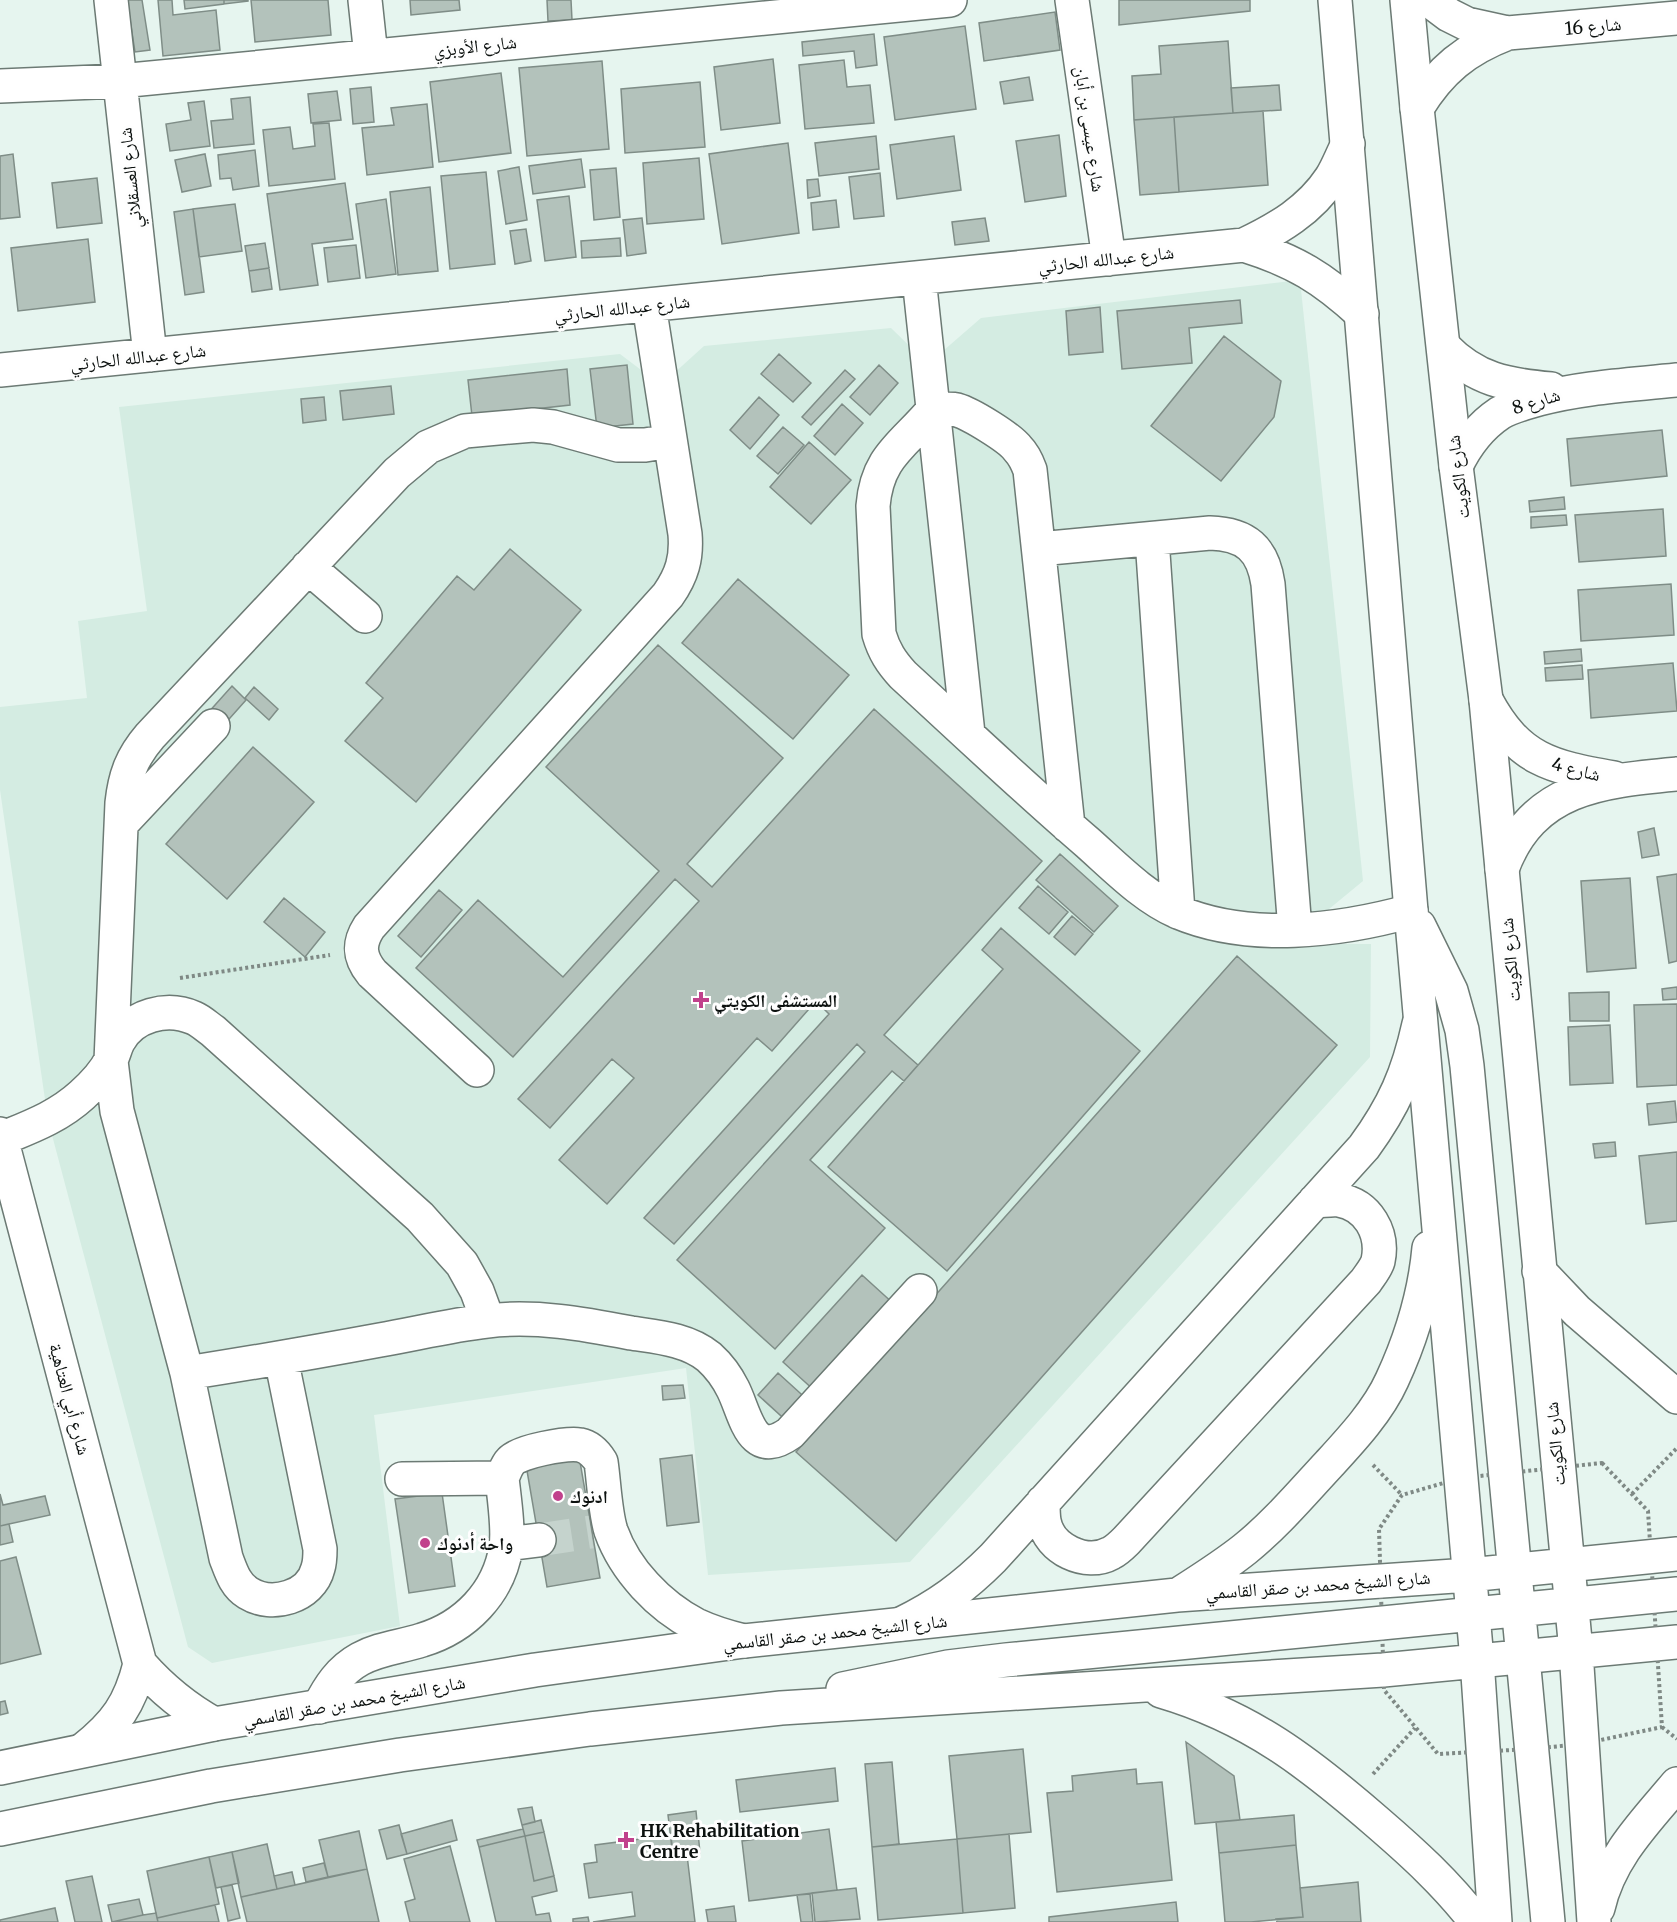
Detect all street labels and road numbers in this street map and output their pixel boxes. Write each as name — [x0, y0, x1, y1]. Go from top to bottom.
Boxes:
street label: شارع 16 — [1564, 12, 1622, 40]
street label: شارع الأوبزي — [432, 30, 518, 65]
street label: شارع عيسى بن أبان — [1070, 65, 1110, 193]
street label: شارع العسقلاني — [113, 126, 150, 230]
street label: شارع عبدالله الحارثي — [1037, 240, 1175, 281]
street label: شارع عبدالله الحارثي — [553, 289, 691, 330]
street label: شارع عبدالله الحارثي — [69, 338, 207, 379]
street label: شارع 8 — [1509, 383, 1563, 419]
street label: شارع الكويت — [1441, 434, 1475, 520]
street label: شارع 4 — [1549, 752, 1603, 786]
street label: شارع الكويت — [1495, 917, 1525, 1003]
street label: شارع أبي العتاهية — [41, 1341, 96, 1458]
street label: شارع الكويت — [1540, 1401, 1570, 1487]
street label: شارع الشيخ محمد بن صقر القاسمي — [1205, 1566, 1431, 1608]
street label: شارع الشيخ محمد بن صقر القاسمي — [722, 1609, 949, 1659]
street label: شارع الشيخ محمد بن صقر القاسمي — [241, 1670, 468, 1735]

